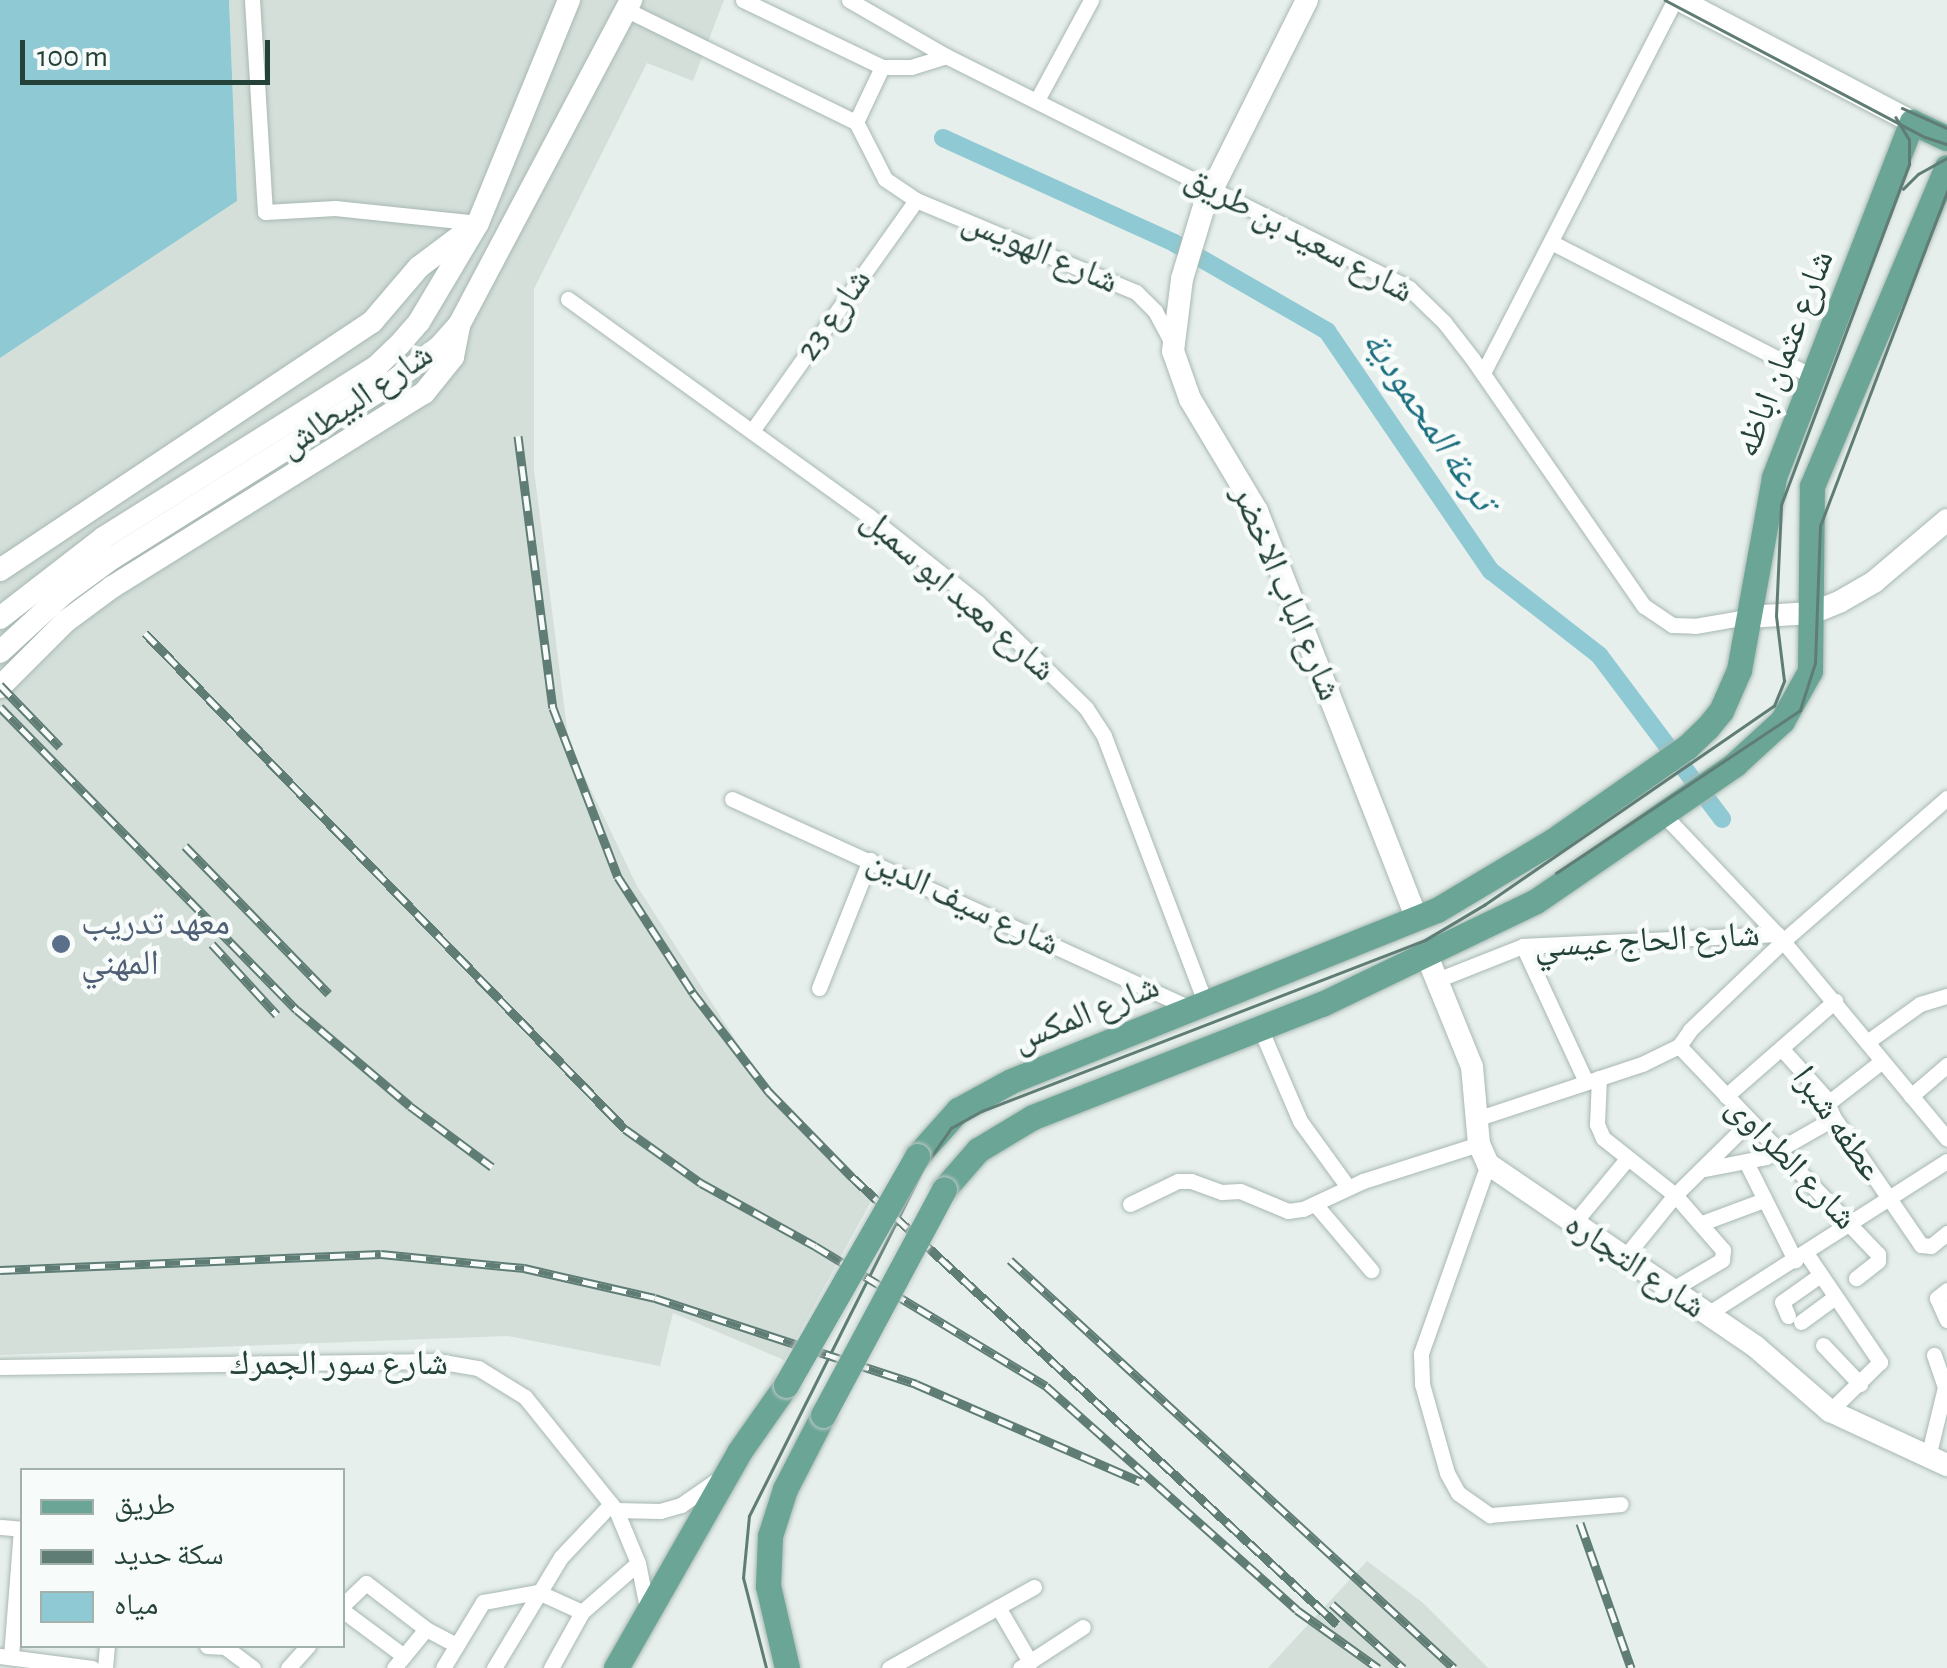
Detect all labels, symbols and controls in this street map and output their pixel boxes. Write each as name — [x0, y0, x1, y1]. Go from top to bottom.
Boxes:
scale bar — [25, 20, 275, 82]
text: 100 m — [37, 42, 108, 72]
street label: شارع سعيد بن طريق — [1178, 157, 1420, 313]
street label: شارع الهويس — [956, 200, 1124, 304]
street label: شارع عثمان اباظه — [1726, 245, 1844, 463]
street label: شارع 23 — [787, 261, 881, 369]
water label: ترعة المحمودية — [1351, 322, 1505, 520]
street label: شارع البيطاش — [271, 334, 441, 468]
street label: شارع الباب الاخضر — [1222, 479, 1350, 707]
street label: شارع معبد ابو سمبل — [852, 499, 1064, 691]
street label: شارع سيف الدين — [860, 840, 1066, 966]
place label: معهد تدريب المهني — [81, 903, 230, 985]
street label: شارع الحاج عيسي — [1533, 914, 1761, 968]
marker: معهد تدريب المهني — [50, 933, 72, 955]
street label: شارع المكس — [1007, 966, 1165, 1062]
street label: عطفه شبرا — [1782, 1058, 1892, 1190]
street label: شارع الطراوى — [1717, 1087, 1865, 1239]
street label: شارع التجاره — [1557, 1204, 1713, 1328]
street label: شارع سور الجمرك — [230, 1343, 448, 1385]
legend — [20, 1468, 345, 1648]
text: طريق — [114, 1490, 175, 1520]
text: سكة حديد — [114, 1540, 224, 1570]
text: مياه — [114, 1590, 158, 1620]

